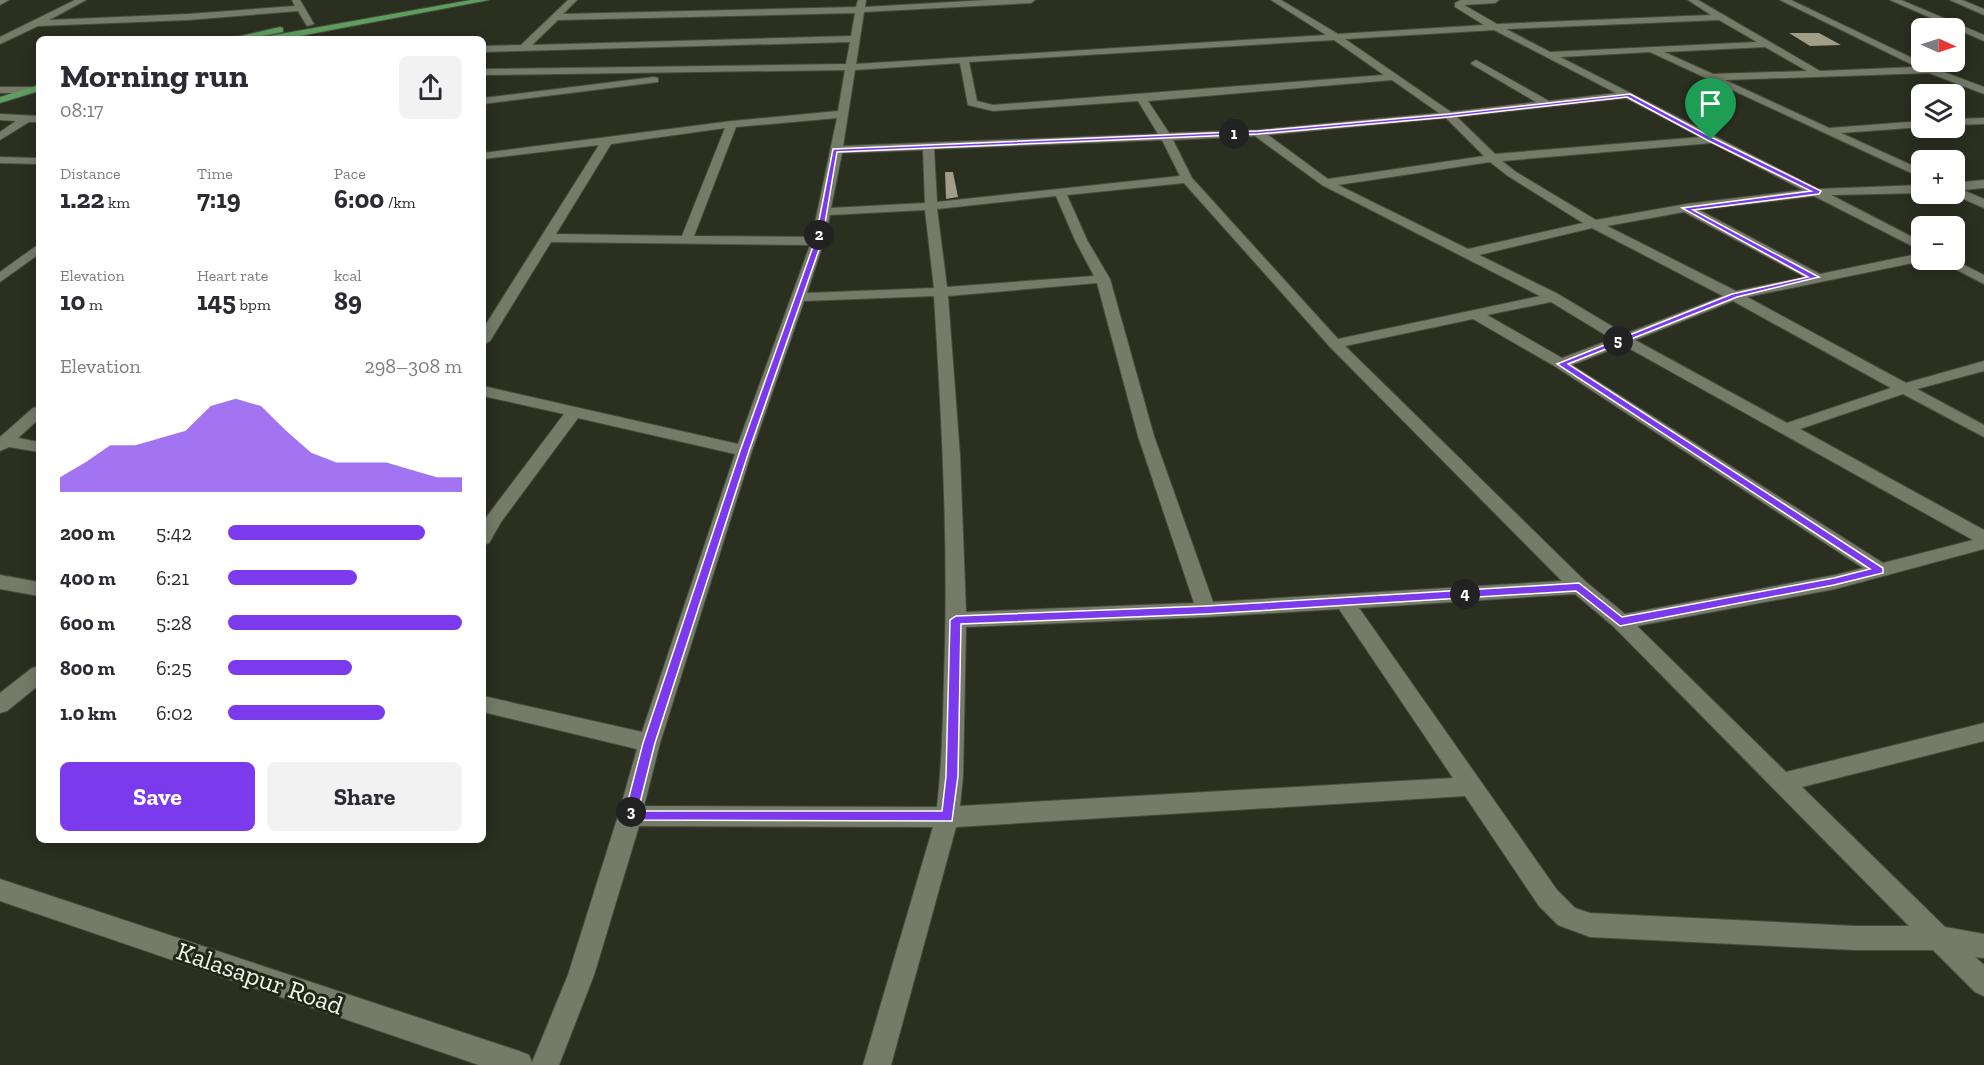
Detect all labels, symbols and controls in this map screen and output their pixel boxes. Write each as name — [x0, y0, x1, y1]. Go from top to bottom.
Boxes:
north arrow — [1911, 18, 1965, 72]
map controls — [1911, 18, 1965, 270]
text: Morning run — [60, 56, 248, 95]
button: share — [399, 56, 462, 119]
pin — [1685, 78, 1736, 140]
button: layers — [1911, 84, 1965, 138]
icon: arrive — [1694, 87, 1727, 120]
text: 08:17 — [60, 98, 104, 122]
pin: 1 — [1219, 119, 1249, 149]
text: 1 — [1231, 124, 1237, 143]
button: + — [1911, 150, 1965, 204]
text: Distance — [60, 164, 121, 183]
text: Time — [197, 164, 233, 183]
text: Pace — [334, 164, 366, 183]
text: 1.22 — [60, 183, 104, 215]
text: 7:19 — [197, 183, 241, 215]
text: 6:00 — [334, 183, 384, 215]
text: km — [104, 193, 130, 212]
text: /km — [384, 193, 416, 212]
button: − — [1911, 216, 1965, 270]
pin: 2 — [804, 220, 834, 250]
text: 2 — [815, 225, 823, 244]
text: Elevation — [60, 266, 125, 285]
text: Heart rate — [197, 266, 268, 285]
text: kcal — [334, 266, 361, 285]
text: 10 — [60, 285, 85, 317]
text: 145 — [197, 285, 236, 317]
text: 89 — [334, 285, 362, 317]
text: m — [85, 295, 103, 314]
text: bpm — [236, 295, 271, 314]
pin: 5 — [1603, 326, 1633, 356]
text: 5 — [1614, 331, 1622, 350]
text: Elevation — [60, 354, 141, 378]
text: 298–308 m — [364, 354, 462, 378]
text: 200 m — [60, 521, 115, 545]
text: 5:42 — [156, 521, 192, 545]
text: 400 m — [60, 566, 116, 590]
text: 6:21 — [156, 566, 189, 590]
pin: 4 — [1450, 579, 1480, 609]
text: 4 — [1460, 584, 1470, 603]
text: 600 m — [60, 611, 115, 635]
text: 5:28 — [156, 611, 192, 635]
text: 800 m — [60, 656, 115, 680]
text: 6:25 — [156, 656, 192, 680]
text: 1.0 km — [60, 701, 116, 725]
text: 6:02 — [156, 701, 193, 725]
button: Save — [60, 762, 255, 831]
button: Share — [267, 762, 462, 831]
pin: 3 — [616, 797, 646, 827]
text: 3 — [627, 802, 635, 821]
street label: Kalasapur Road — [173, 935, 347, 1021]

